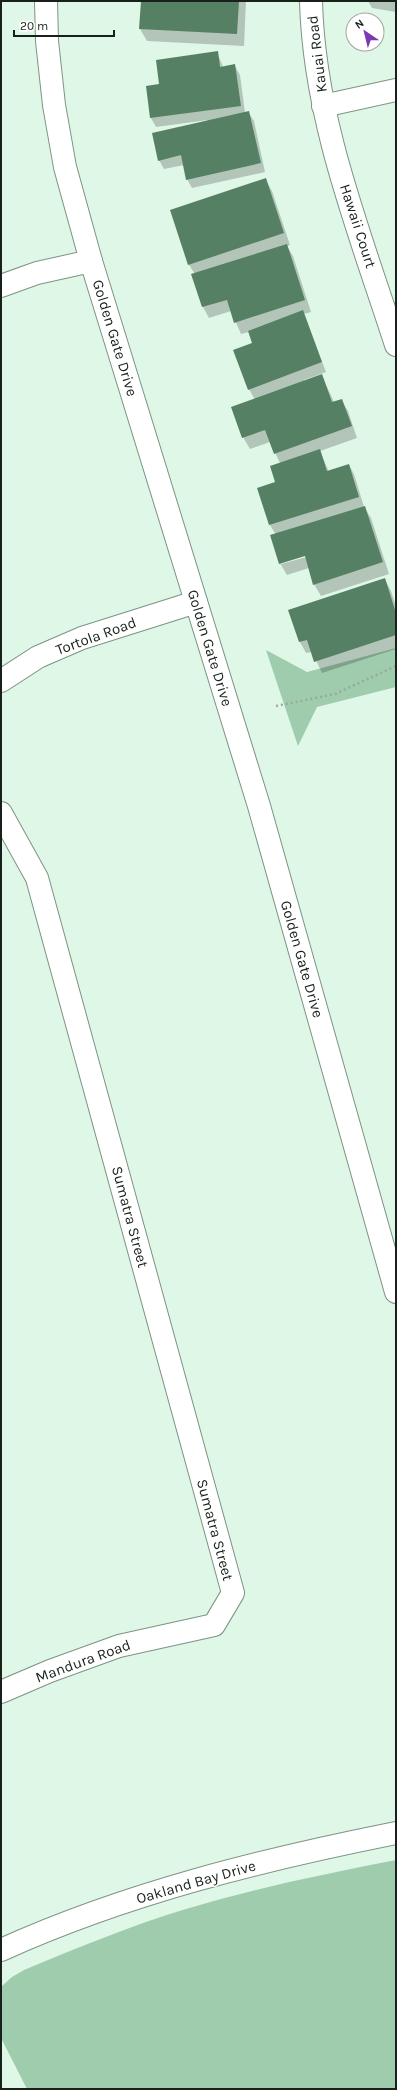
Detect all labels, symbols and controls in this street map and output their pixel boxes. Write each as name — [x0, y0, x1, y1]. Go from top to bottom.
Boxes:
scale bar — [14, 12, 114, 38]
north arrow — [345, 12, 385, 52]
street label: Kauai Road — [303, 15, 331, 93]
text: N — [353, 17, 367, 32]
text: 20 m — [20, 19, 48, 33]
street label: Hawaii Court — [336, 182, 380, 271]
street label: Golden Gate Drive — [89, 277, 141, 399]
street label: Golden Gate Drive — [184, 587, 236, 709]
street label: Tortola Road — [53, 613, 139, 659]
street label: Golden Gate Drive — [277, 898, 327, 1020]
street label: Sumatra Street — [108, 1164, 152, 1270]
street label: Sumatra Street — [193, 1477, 237, 1583]
street label: Mandura Road — [33, 1635, 133, 1687]
street label: Oakland Bay Drive — [134, 1856, 258, 1908]

